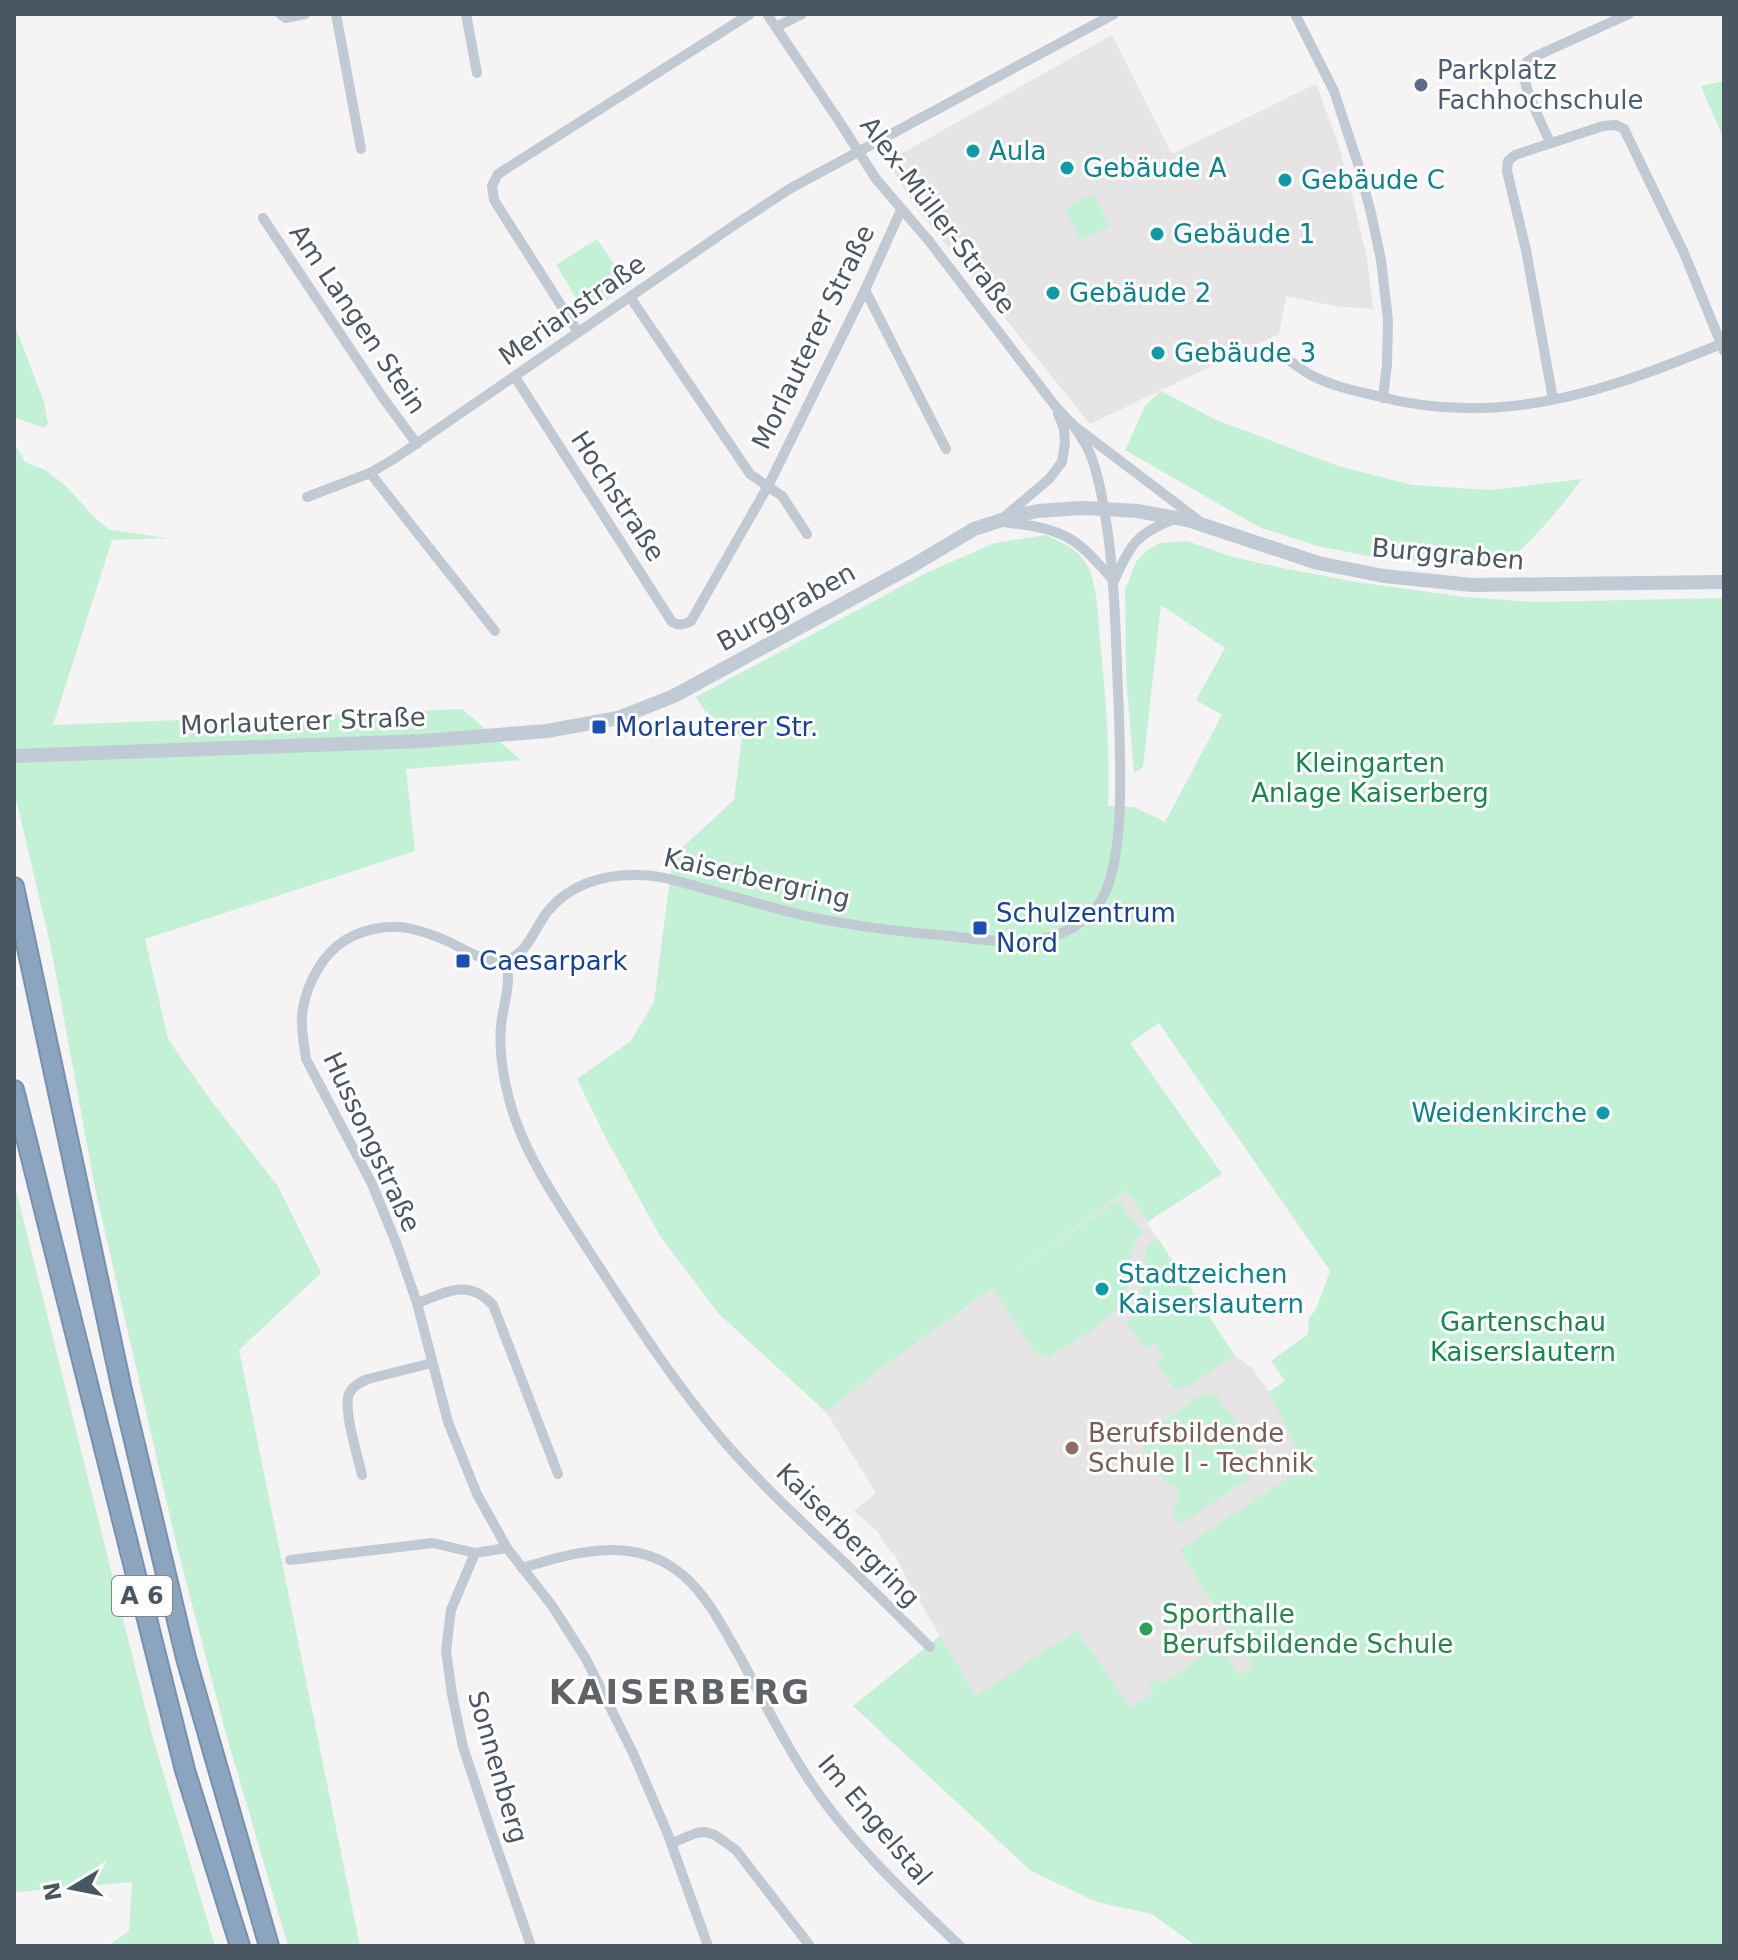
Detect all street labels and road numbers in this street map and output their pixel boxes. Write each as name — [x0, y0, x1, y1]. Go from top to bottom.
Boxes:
street label: Alex-Müller-Straße — [854, 111, 1022, 319]
street label: Am Langen Stein — [284, 219, 432, 419]
street label: Morlauterer Straße — [746, 220, 880, 454]
street label: Merianstraße — [493, 249, 651, 371]
street label: Hochstraße — [565, 425, 671, 567]
street label: Burggraben — [1370, 532, 1526, 576]
street label: Burggraben — [712, 557, 860, 657]
street label: Morlauterer Straße — [180, 702, 426, 740]
street label: Kaiserbergring — [661, 842, 853, 914]
street label: Hussongstraße — [317, 1047, 427, 1237]
street label: Kaiserbergring — [770, 1457, 926, 1613]
road number: A 6 — [112, 1576, 172, 1616]
street label: Sonnenberg — [462, 1687, 534, 1847]
street label: Im Engelstal — [812, 1749, 938, 1891]

